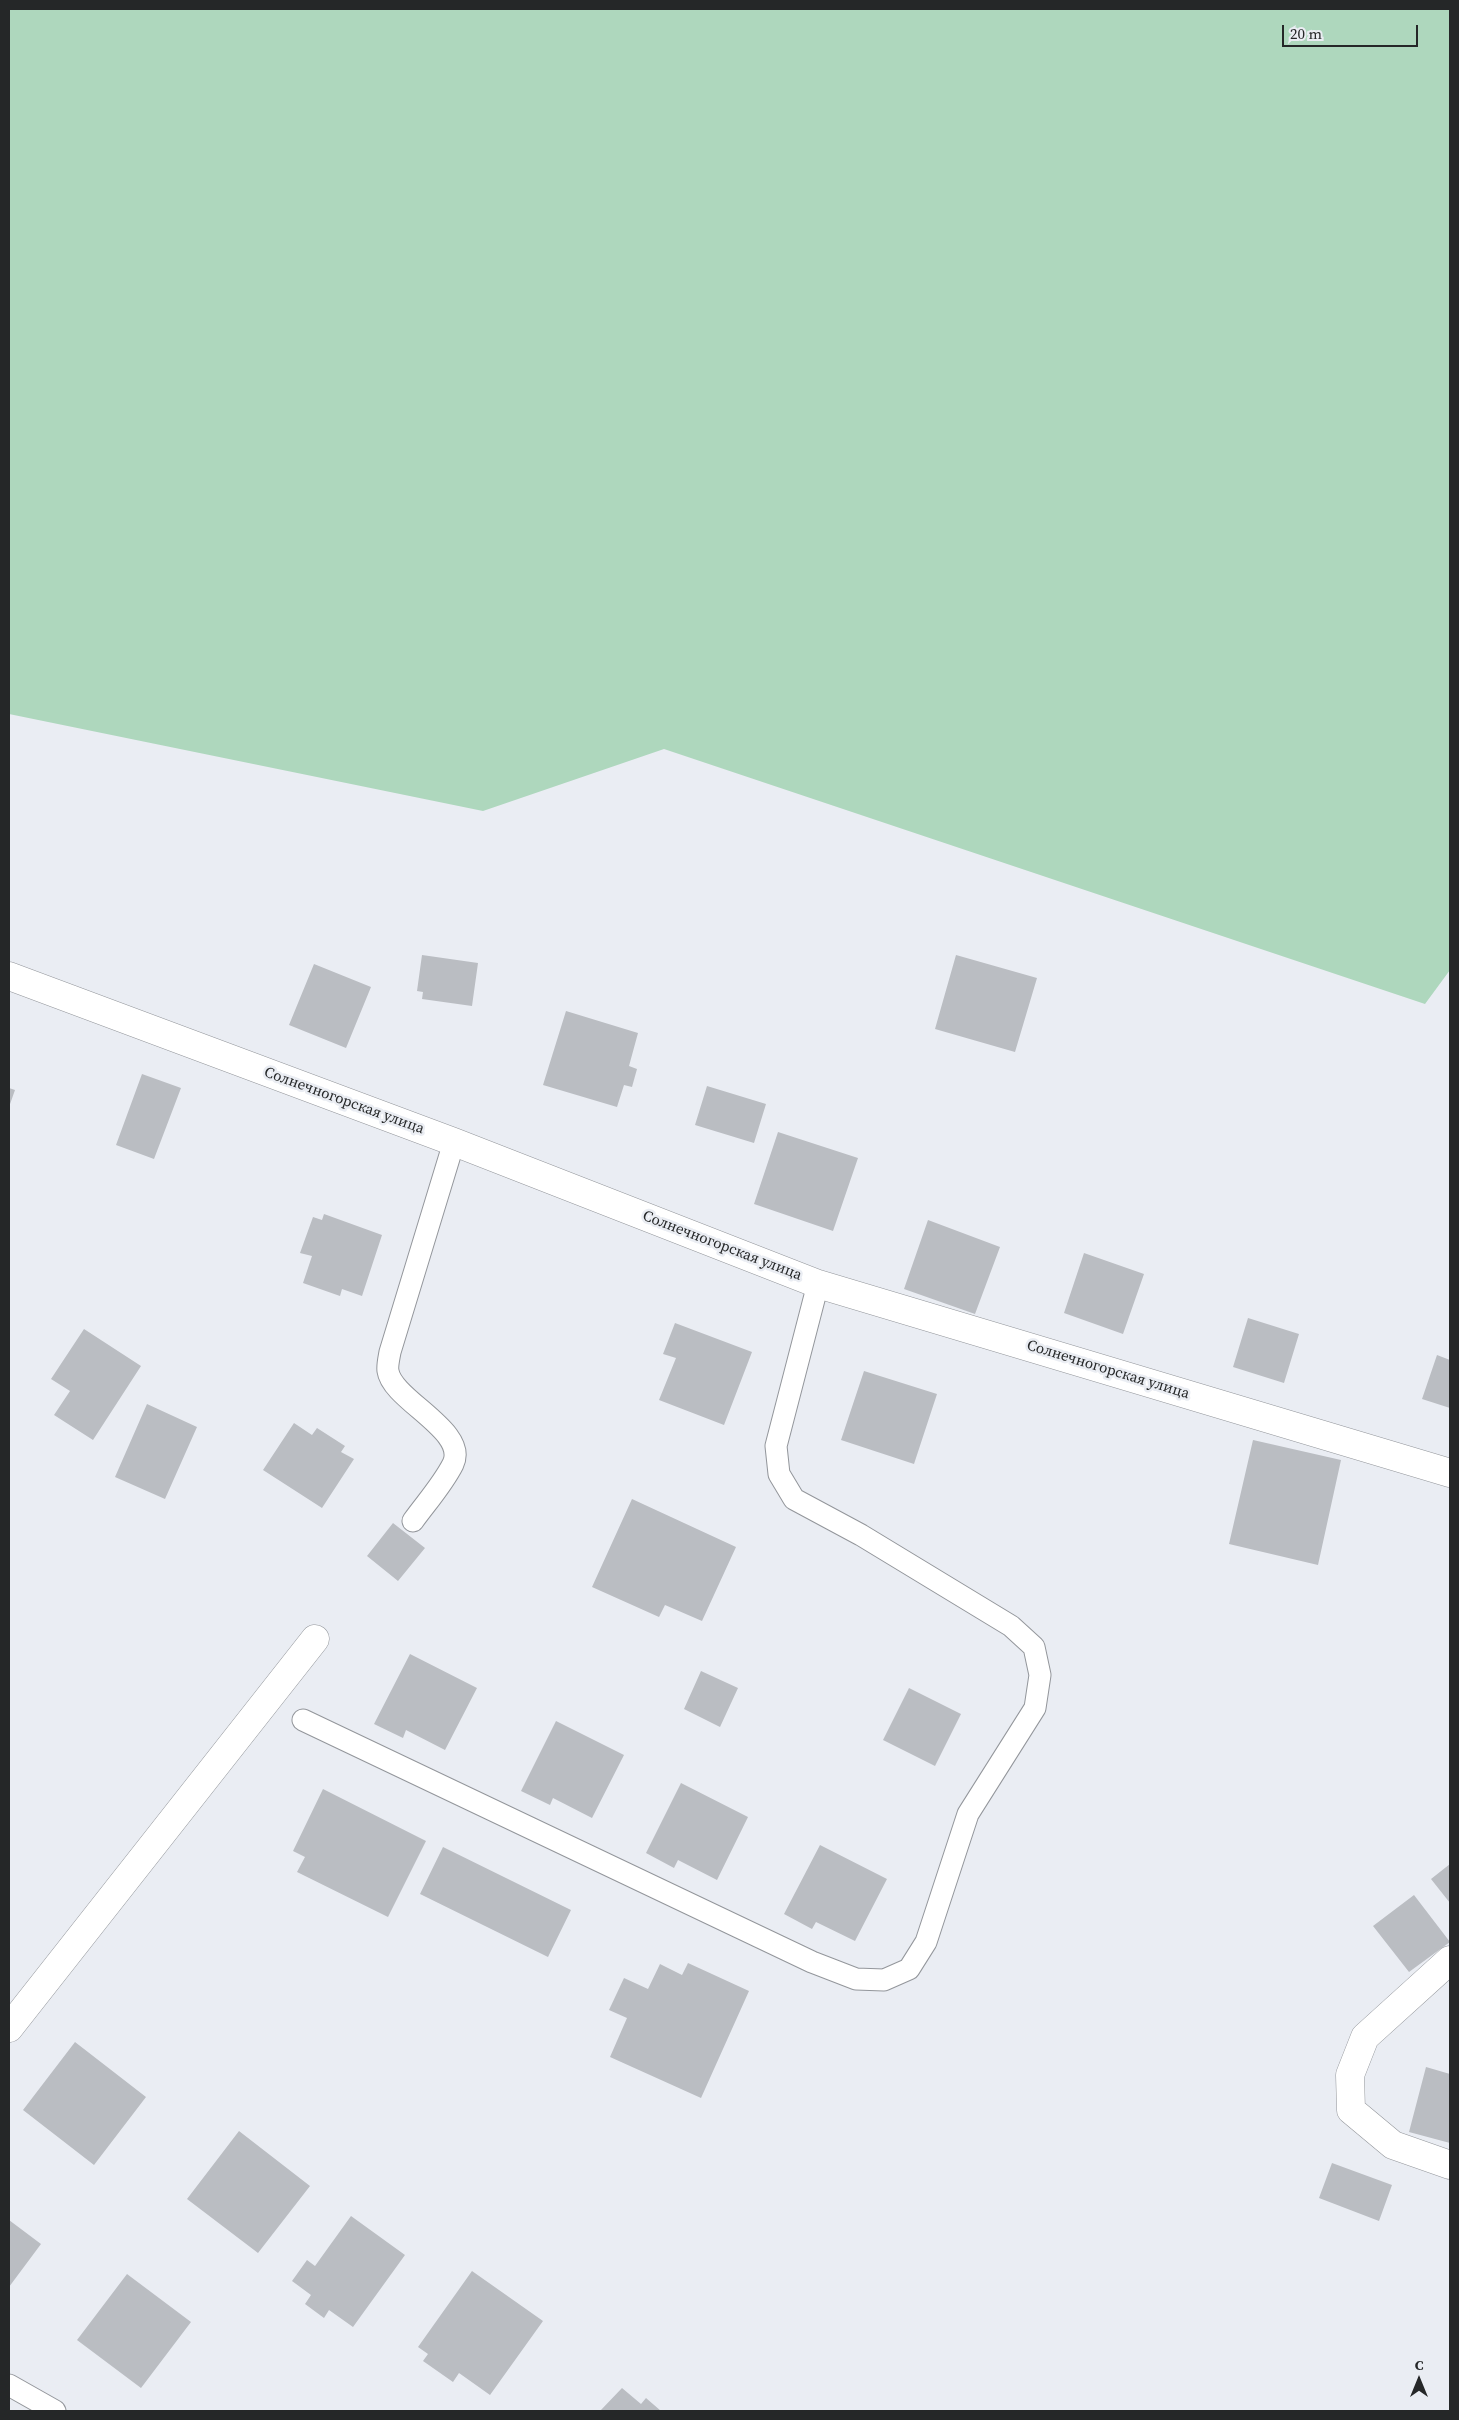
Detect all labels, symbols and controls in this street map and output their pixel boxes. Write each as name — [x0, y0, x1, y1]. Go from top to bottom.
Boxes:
scale bar — [1284, 15, 1420, 47]
text: 20 m — [1290, 23, 1322, 44]
street label: Солнечногорская улица — [261, 1064, 427, 1138]
street label: Солнечногорская улица — [640, 1207, 804, 1285]
street label: Солнечногорская улица — [1025, 1337, 1191, 1403]
north arrow — [1394, 2355, 1444, 2405]
text: С — [1415, 2355, 1423, 2375]

